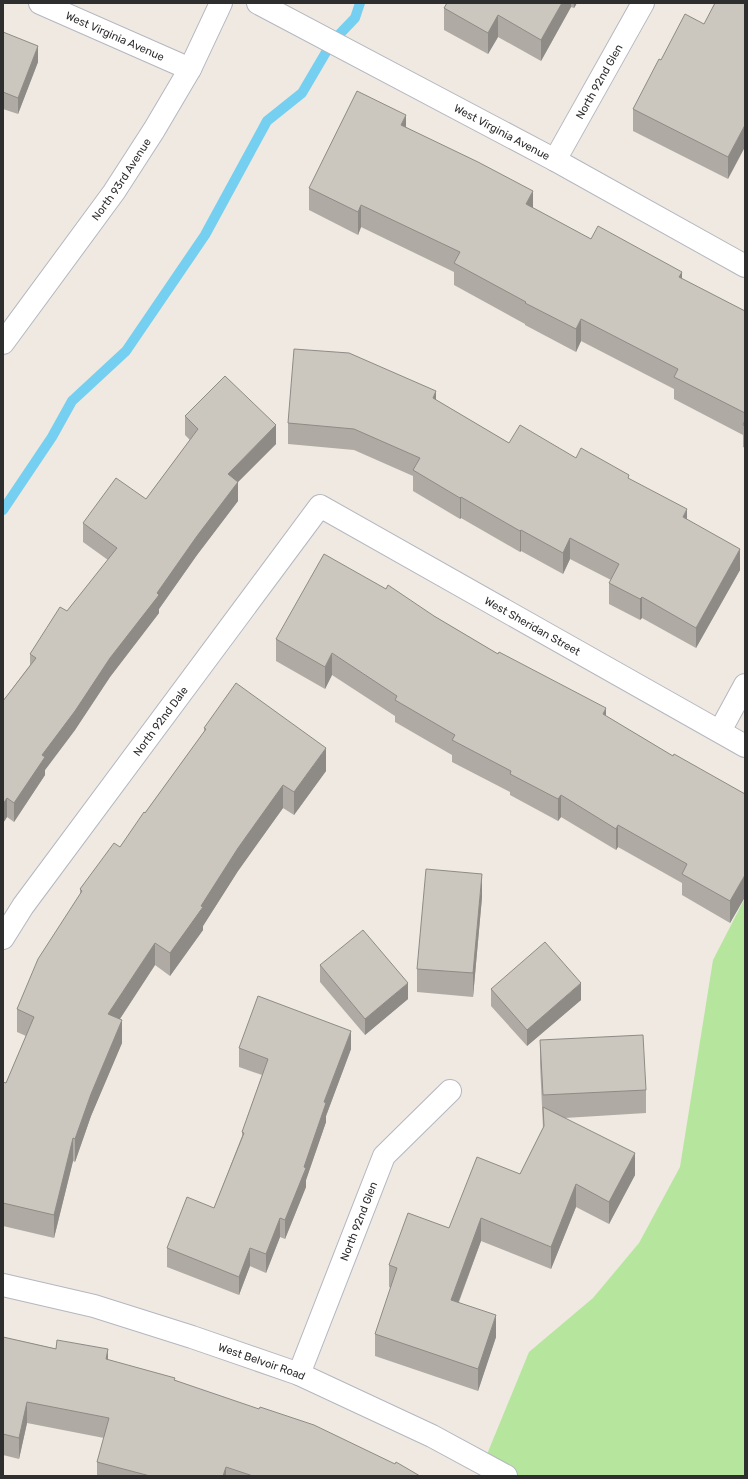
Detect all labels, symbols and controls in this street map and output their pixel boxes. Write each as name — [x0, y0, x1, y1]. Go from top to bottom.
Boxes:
street label: West Virginia Avenue — [64, 9, 166, 63]
street label: North 92nd Glen — [573, 42, 625, 121]
street label: West Virginia Avenue — [452, 101, 552, 163]
street label: North 93rd Avenue — [89, 136, 154, 223]
street label: West Sheridan Street — [482, 594, 583, 659]
street label: North 92nd Dale — [130, 684, 190, 758]
street label: North 92nd Glen — [337, 1180, 380, 1263]
street label: West Belvoir Road — [217, 1340, 307, 1383]

